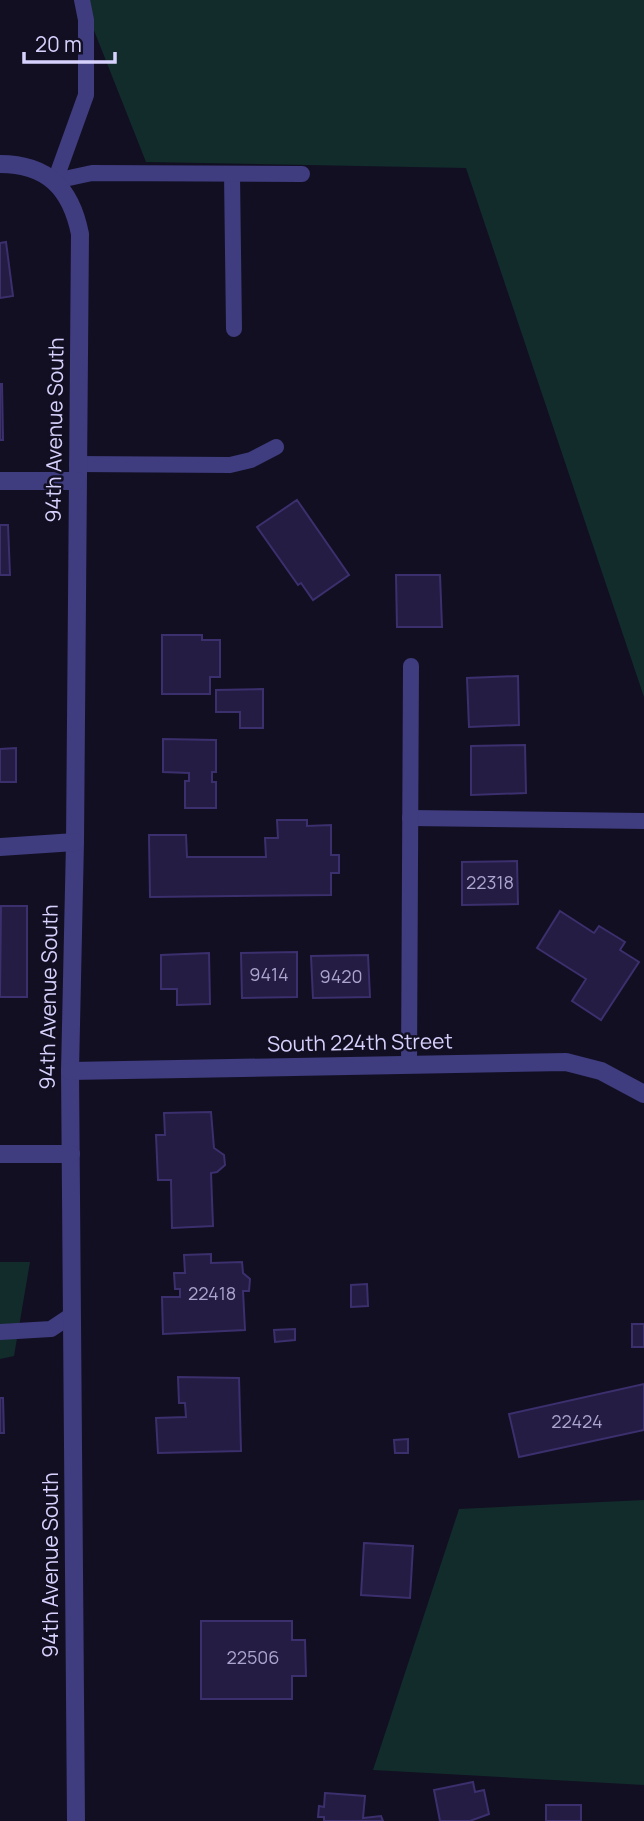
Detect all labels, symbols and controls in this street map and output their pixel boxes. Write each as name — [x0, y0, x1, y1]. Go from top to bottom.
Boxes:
scale bar — [24, 21, 116, 65]
text: 20 m — [35, 30, 82, 58]
street label: 94th Avenue South — [38, 337, 70, 523]
house number: 22318 — [466, 870, 514, 894]
street label: 94th Avenue South — [32, 904, 64, 1090]
house number: 9414 — [249, 962, 289, 986]
house number: 9420 — [319, 964, 363, 988]
street label: South 224th Street — [267, 1026, 453, 1058]
house number: 22418 — [188, 1281, 236, 1305]
house number: 22424 — [551, 1409, 603, 1433]
street label: 94th Avenue South — [36, 1472, 64, 1658]
house number: 22506 — [226, 1645, 280, 1669]

